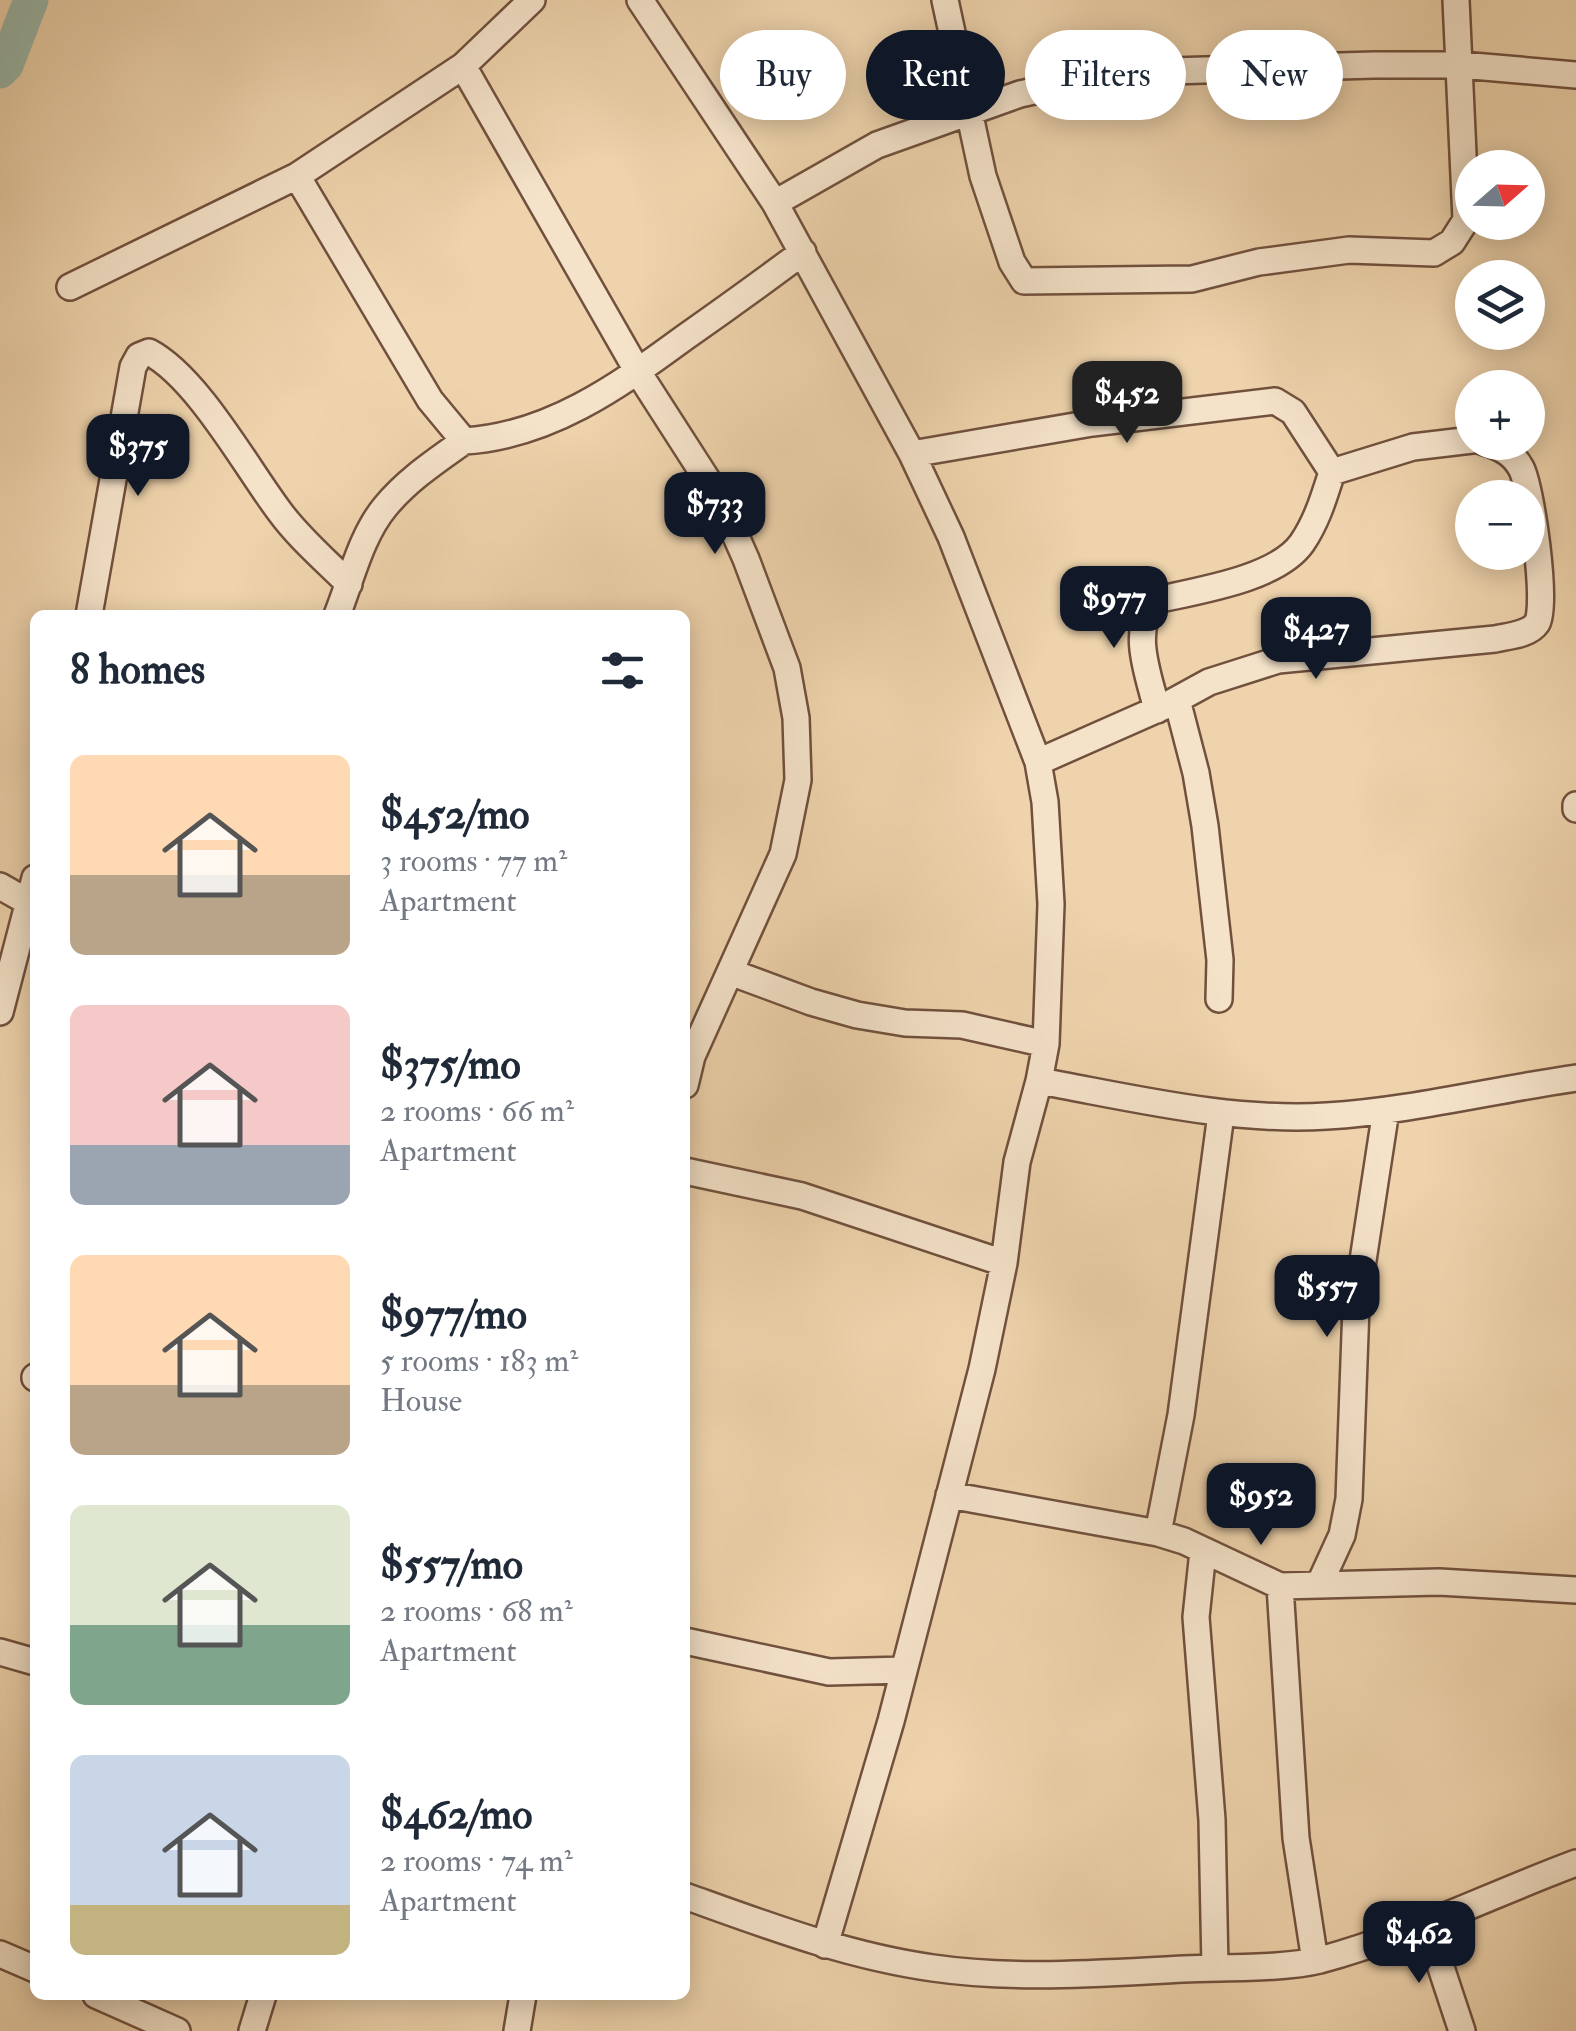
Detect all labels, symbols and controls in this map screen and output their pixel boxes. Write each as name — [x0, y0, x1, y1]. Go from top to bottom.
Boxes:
chip: Buy — [720, 30, 846, 120]
chip: Rent — [866, 30, 1005, 120]
chip: Filters — [1025, 30, 1186, 120]
chip: New — [1206, 30, 1343, 120]
north arrow — [1455, 150, 1545, 240]
map controls — [1455, 150, 1545, 570]
button: layers — [1455, 260, 1545, 350]
pin: $452 — [1068, 361, 1186, 446]
button: + — [1455, 370, 1545, 460]
text: $452 — [1094, 373, 1160, 413]
pin: $375 — [79, 414, 197, 499]
text: $375 — [108, 426, 168, 466]
pin: $733 — [656, 472, 774, 557]
button: − — [1455, 480, 1545, 570]
text: $733 — [686, 484, 744, 524]
pin: $977 — [1055, 566, 1173, 651]
text: $977 — [1082, 578, 1146, 618]
pin: $427 — [1257, 597, 1375, 682]
text: $427 — [1283, 609, 1349, 649]
icon: filters — [595, 643, 650, 698]
text: 8 homes — [70, 644, 205, 696]
text: $452/mo — [380, 789, 530, 841]
icon: home — [150, 795, 270, 915]
text: 3 rooms · 77 m² — [380, 841, 567, 881]
text: Apartment — [380, 881, 517, 921]
text: $375/mo — [380, 1039, 521, 1091]
icon: home — [150, 1045, 270, 1165]
text: 2 rooms · 66 m² — [380, 1091, 574, 1131]
text: Apartment — [380, 1131, 517, 1171]
pin: $557 — [1268, 1255, 1386, 1340]
text: $557 — [1297, 1267, 1357, 1307]
text: $977/mo — [380, 1289, 527, 1341]
icon: home — [150, 1295, 270, 1415]
text: 5 rooms · 183 m² — [380, 1341, 578, 1381]
text: House — [380, 1381, 462, 1421]
pin: $952 — [1202, 1463, 1320, 1548]
text: $952 — [1229, 1475, 1293, 1515]
text: $557/mo — [380, 1539, 523, 1591]
icon: home — [150, 1545, 270, 1665]
text: 2 rooms · 68 m² — [380, 1591, 573, 1631]
text: Apartment — [380, 1631, 517, 1671]
text: $462/mo — [380, 1789, 532, 1841]
icon: home — [150, 1795, 270, 1915]
text: 2 rooms · 74 m² — [380, 1841, 573, 1881]
text: Apartment — [380, 1881, 517, 1921]
pin: $462 — [1360, 1901, 1478, 1986]
text: $462 — [1385, 1913, 1453, 1953]

